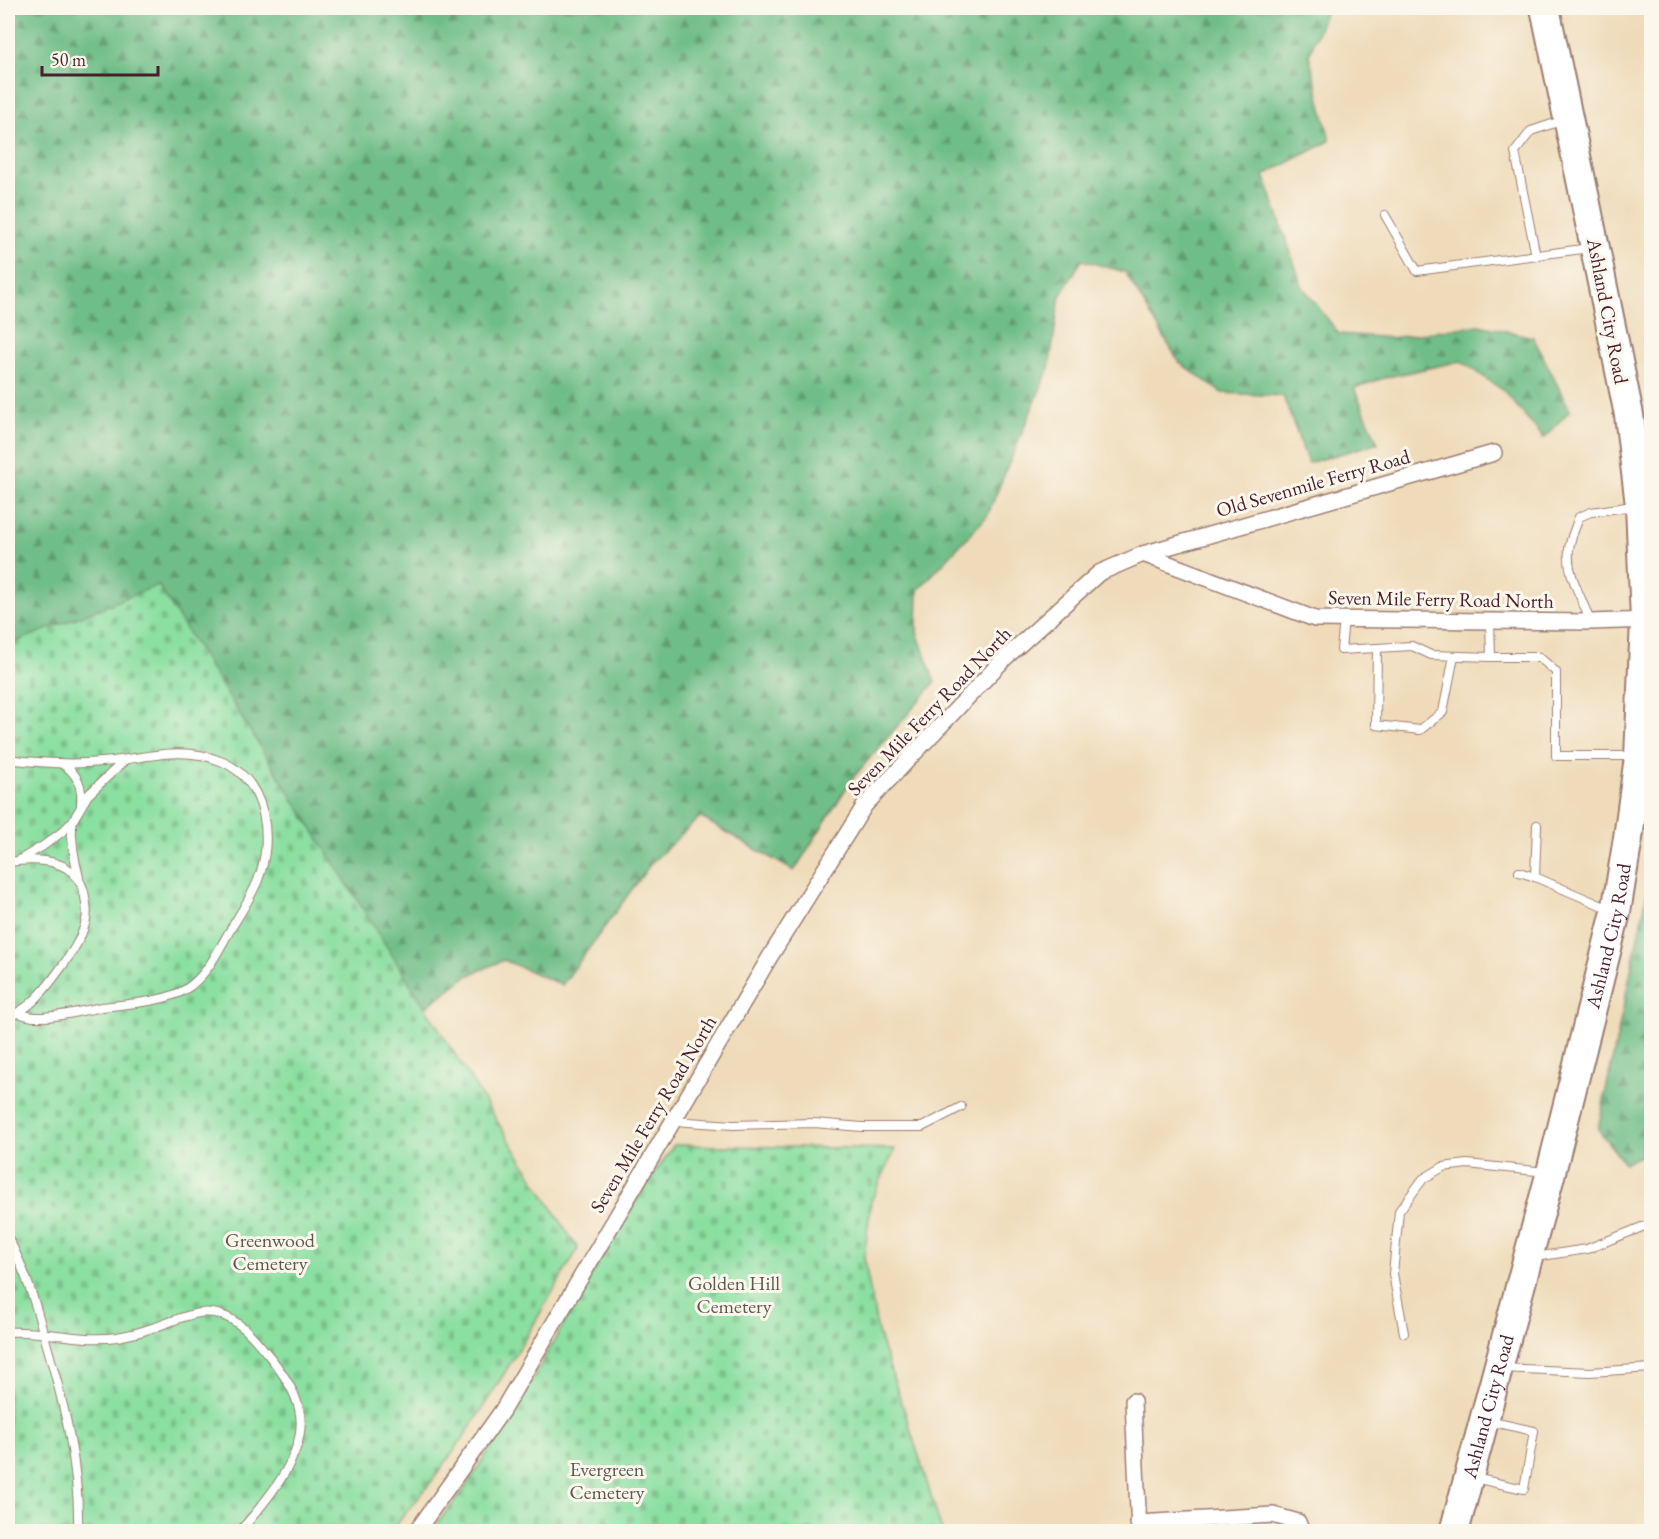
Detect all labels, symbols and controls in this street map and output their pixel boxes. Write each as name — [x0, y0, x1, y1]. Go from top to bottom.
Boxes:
scale bar — [42, 39, 158, 77]
text: 50 m — [51, 48, 86, 71]
street label: Ashland City Road — [1581, 235, 1635, 387]
street label: Old Sevenmile Ferry Road — [1213, 443, 1414, 523]
street label: Seven Mile Ferry Road North — [1328, 584, 1554, 614]
street label: Seven Mile Ferry Road North — [841, 621, 1017, 801]
street label: Ashland City Road — [1579, 860, 1637, 1012]
street label: Seven Mile Ferry Road North — [584, 1011, 722, 1217]
park label: Greenwood Cemetery — [225, 1227, 316, 1276]
park label: Golden Hill Cemetery — [688, 1270, 780, 1319]
street label: Ashland City Road — [1456, 1331, 1520, 1482]
park label: Evergreen Cemetery — [570, 1456, 645, 1505]

